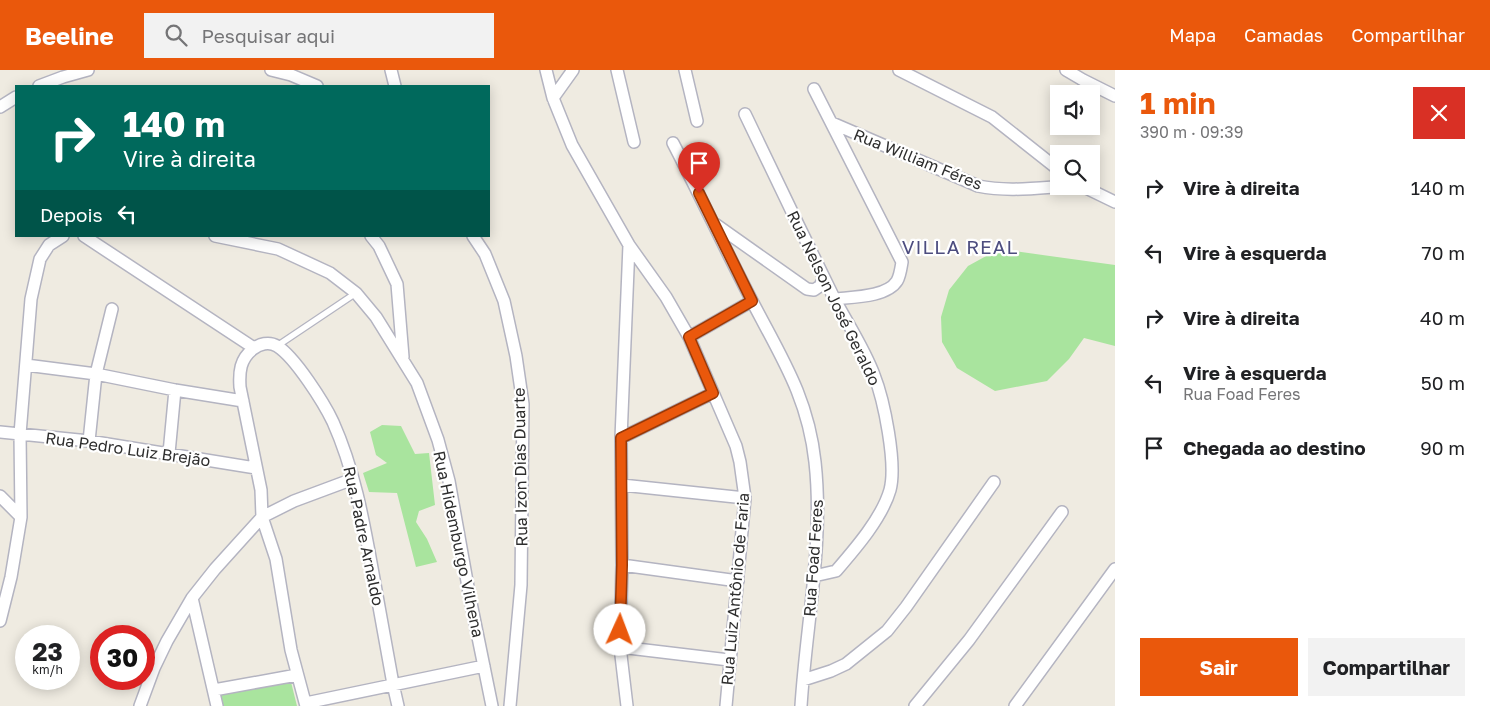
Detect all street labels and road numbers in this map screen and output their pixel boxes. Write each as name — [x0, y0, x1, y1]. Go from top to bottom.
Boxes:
street label: Rua William Féres — [851, 124, 985, 194]
street label: Rua Nelson José Geraldo — [783, 207, 885, 389]
street label: Rua Izon Dias Duarte — [509, 387, 531, 547]
street label: Rua Pedro Luiz Brejão — [44, 428, 212, 470]
street label: Rua Hidemburgo Vilhena — [429, 449, 489, 639]
street label: Rua Padre Arnaldo — [339, 464, 389, 608]
street label: Rua Luiz Antônio de Faria — [717, 492, 753, 686]
street label: Rua Foad Feres — [799, 499, 827, 617]

